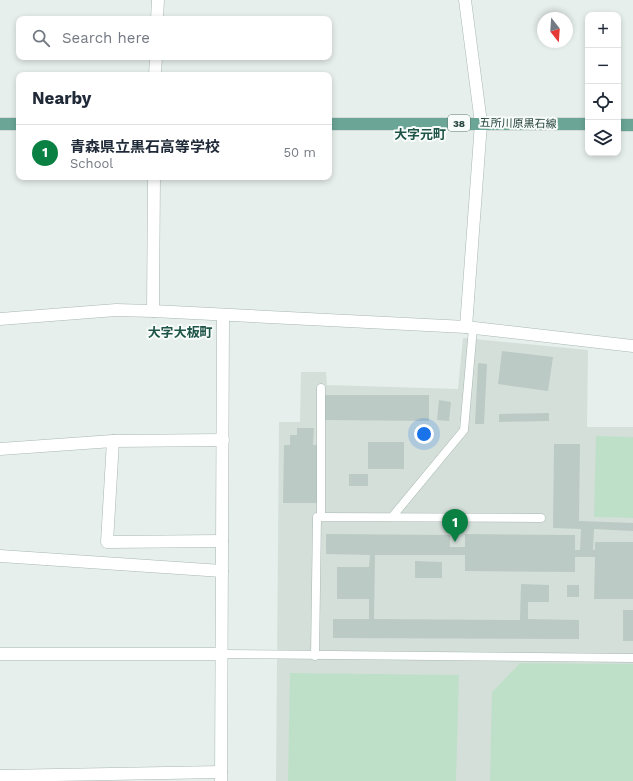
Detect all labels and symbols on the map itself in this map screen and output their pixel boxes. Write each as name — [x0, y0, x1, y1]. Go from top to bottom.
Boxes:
north arrow — [537, 12, 573, 48]
road number: 38 — [448, 115, 470, 131]
street label: 五所川原黒石線 — [479, 116, 557, 131]
district label: 大字元町 — [394, 127, 446, 142]
district label: 大字大板町 — [147, 325, 213, 340]
your location — [414, 424, 434, 444]
pin: 1 — [442, 509, 468, 542]

